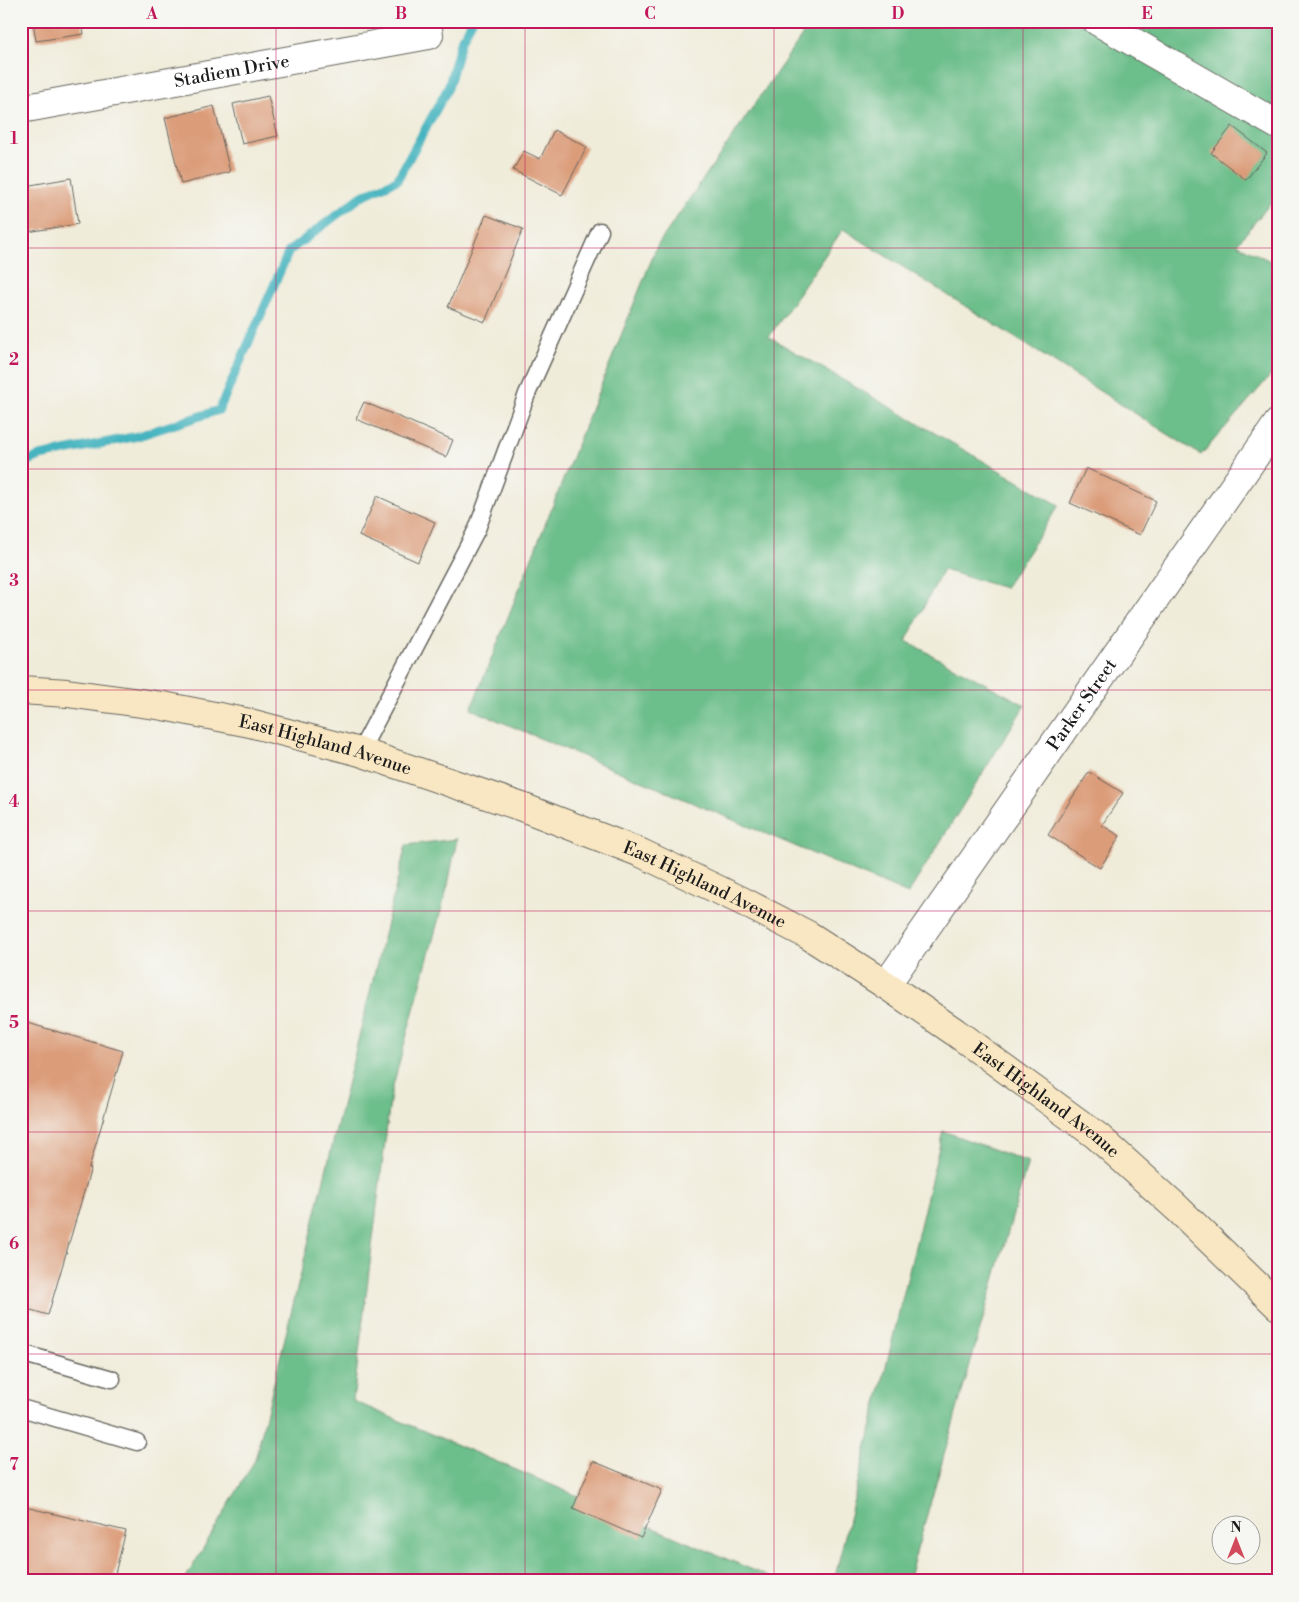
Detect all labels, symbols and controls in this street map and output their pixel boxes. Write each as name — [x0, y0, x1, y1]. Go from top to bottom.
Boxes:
text: A — [145, 4, 158, 24]
text: B — [395, 4, 407, 24]
text: C — [644, 4, 656, 24]
text: D — [892, 4, 905, 24]
text: E — [1141, 4, 1153, 24]
street label: Stadiem Drive — [172, 49, 291, 93]
text: 1 — [10, 129, 18, 149]
text: 2 — [9, 350, 19, 370]
text: 3 — [9, 571, 19, 591]
street label: Parker Street — [1042, 654, 1122, 755]
street label: East Highland Avenue — [237, 710, 415, 780]
text: 4 — [9, 792, 20, 812]
street label: East Highland Avenue — [620, 836, 790, 933]
text: 5 — [9, 1013, 19, 1033]
street label: East Highland Avenue — [968, 1037, 1125, 1163]
text: 6 — [9, 1234, 19, 1254]
text: 7 — [9, 1455, 19, 1475]
north arrow — [1212, 1514, 1262, 1564]
text: N — [1230, 1519, 1242, 1537]

